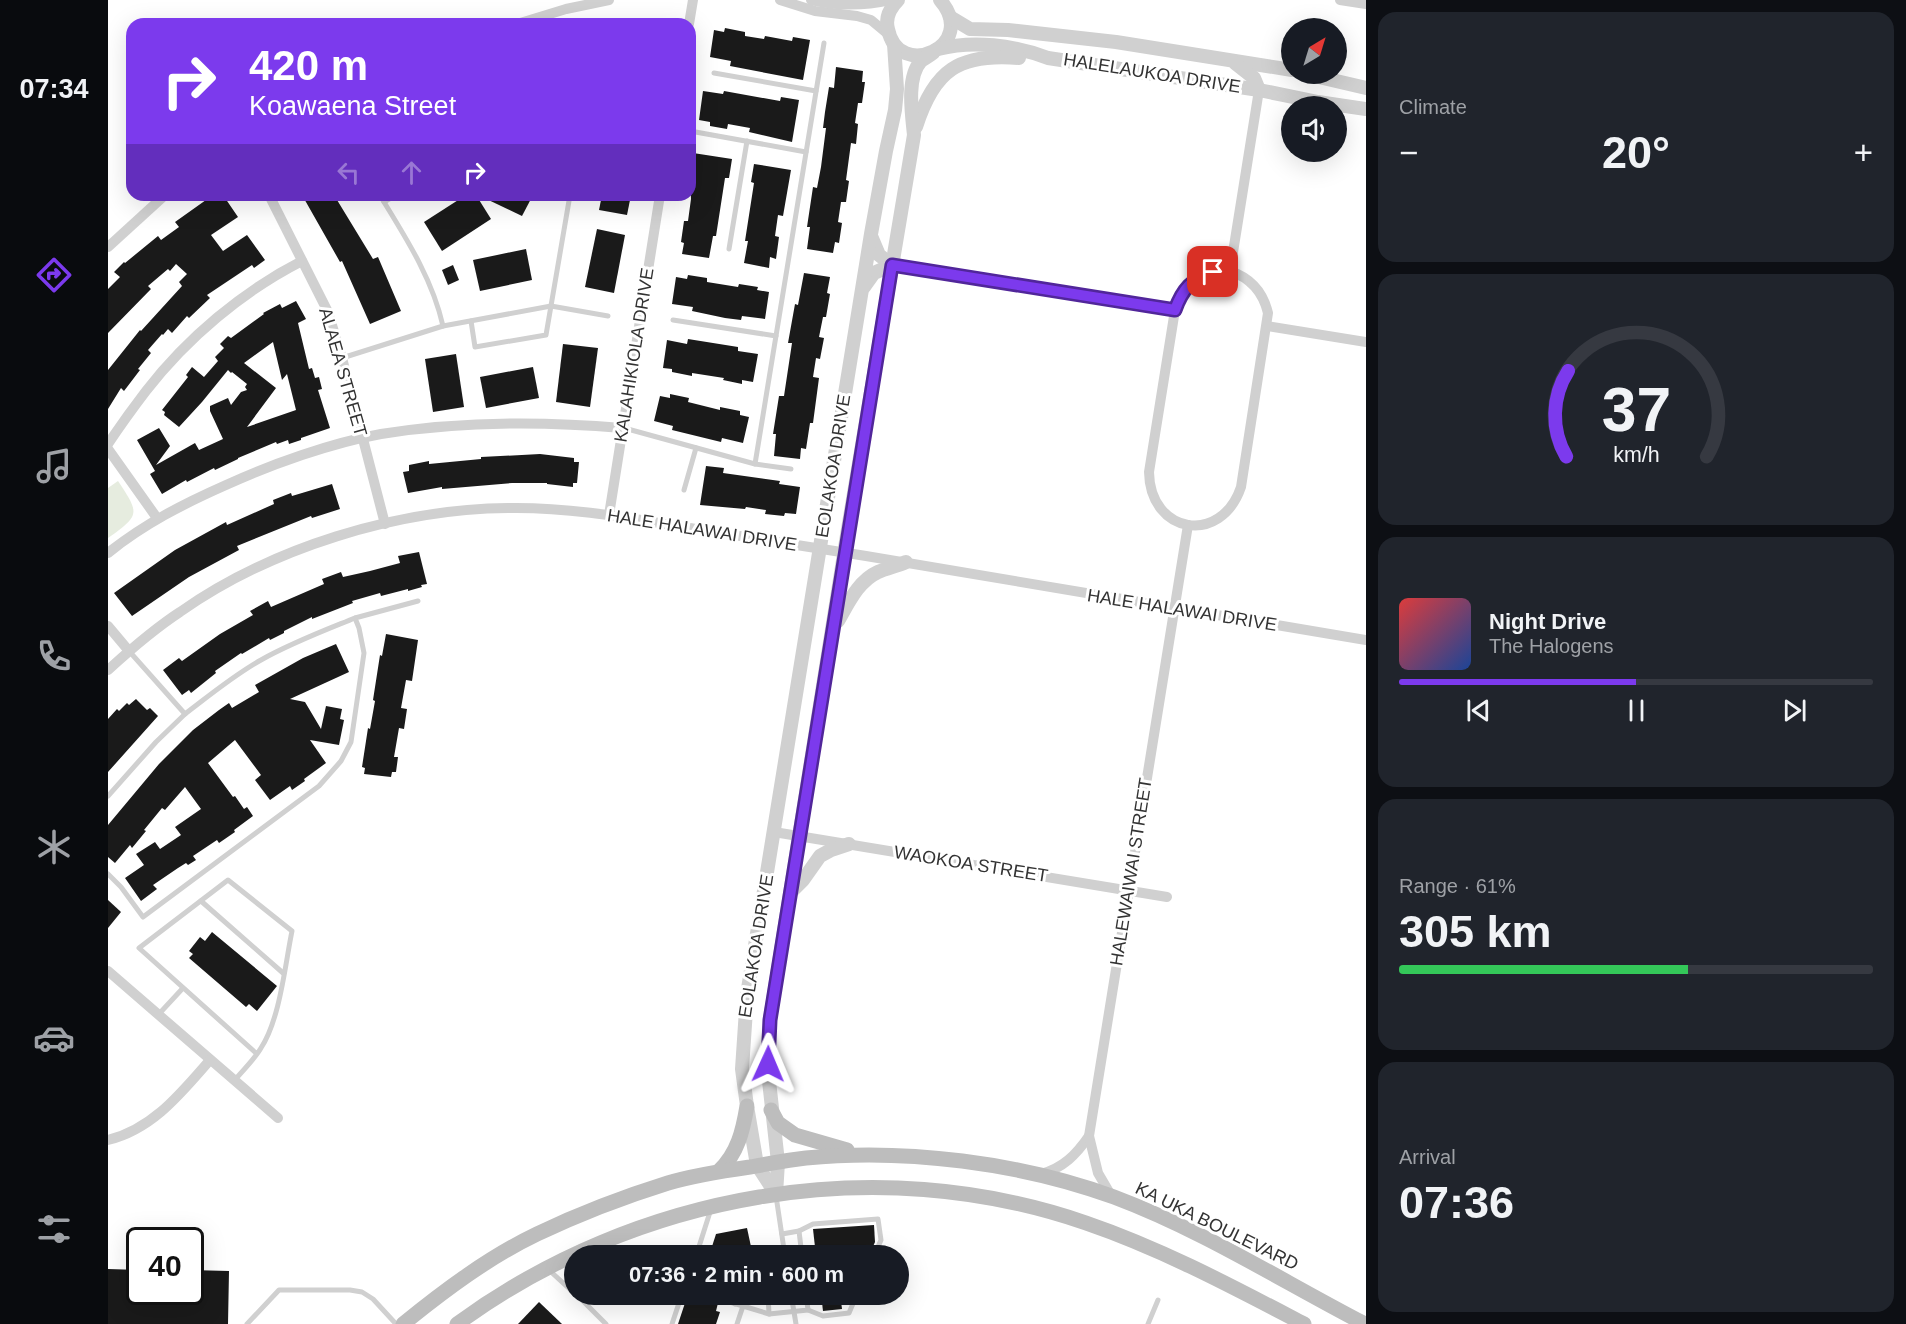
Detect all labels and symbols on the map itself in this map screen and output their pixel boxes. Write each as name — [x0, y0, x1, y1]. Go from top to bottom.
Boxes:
north arrow — [1281, 18, 1347, 84]
street label: HALELAUKOA DRIVE — [1062, 49, 1242, 97]
pin — [1187, 246, 1238, 297]
street label: KALAHIKIOLA DRIVE — [610, 266, 658, 444]
street label: ALAEA STREET — [315, 305, 371, 439]
street label: EOLAKOA DRIVE — [812, 393, 854, 539]
street label: HALE HALAWAI DRIVE — [606, 505, 798, 555]
street label: HALE HALAWAI DRIVE — [1086, 585, 1278, 635]
street label: HALEWAIWAI STREET — [1106, 777, 1156, 967]
street label: WAOKOA STREET — [893, 842, 1049, 886]
street label: EOLAKOA DRIVE — [735, 873, 777, 1019]
position arrow — [736, 1032, 800, 1096]
street label: KA UKA BOULEVARD — [1132, 1178, 1302, 1274]
speed limit sign: 40 — [126, 1227, 204, 1305]

